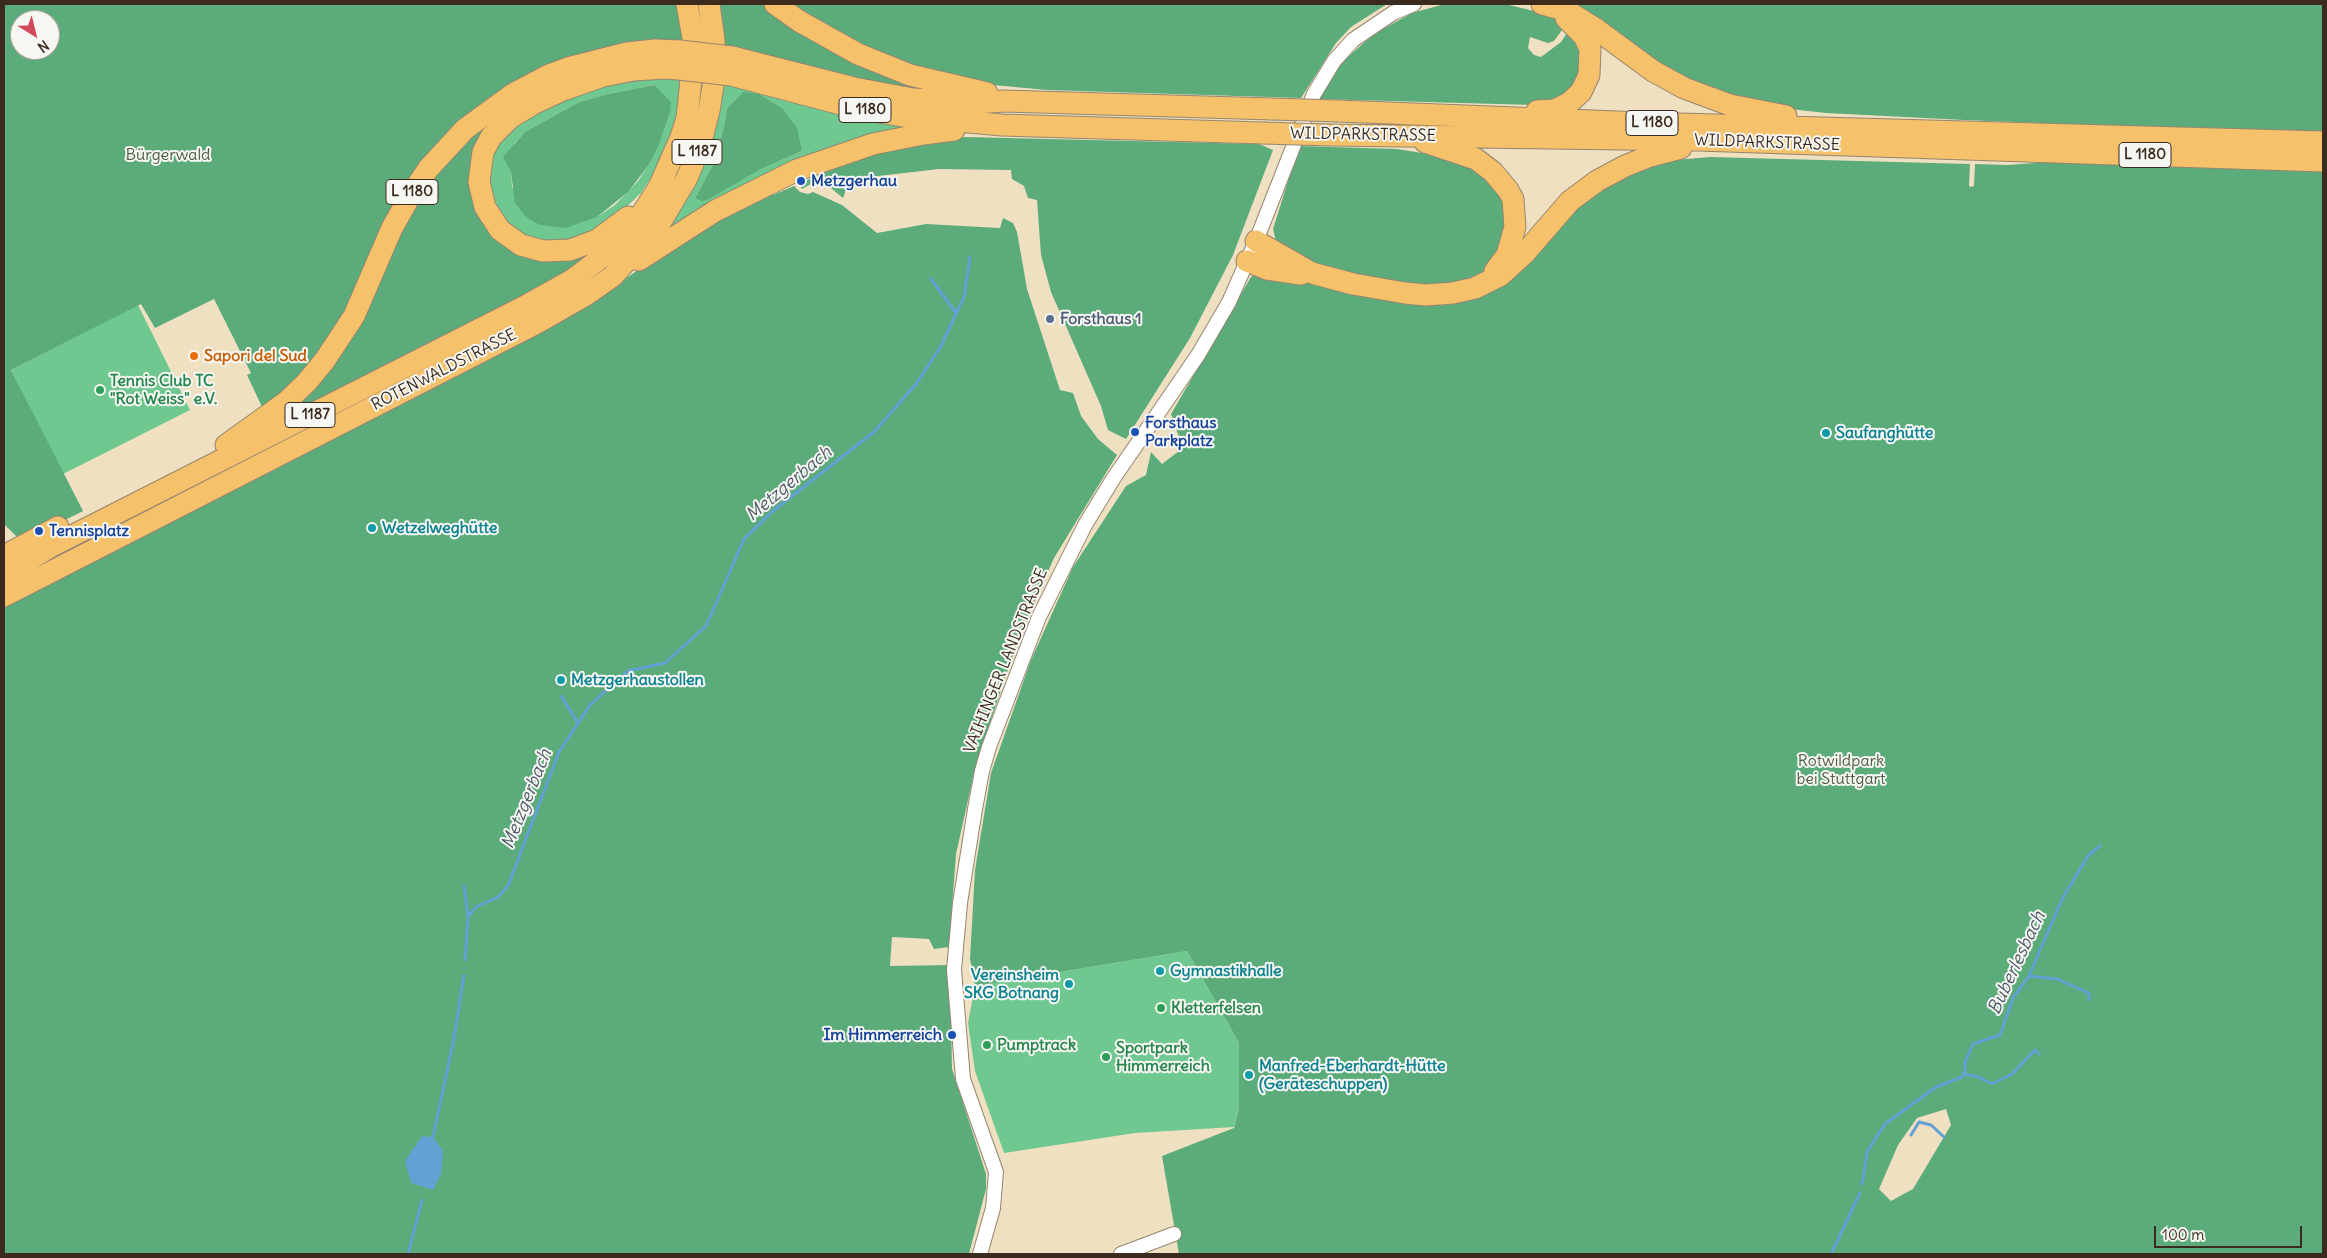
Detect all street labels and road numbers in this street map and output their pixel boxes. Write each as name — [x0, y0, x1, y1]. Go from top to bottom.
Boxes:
road number: L 1180 — [839, 98, 891, 122]
road number: L 1180 — [1626, 110, 1678, 136]
street label: WILDPARKSTRASSE — [1290, 124, 1436, 146]
street label: WILDPARKSTRASSE — [1694, 131, 1840, 155]
road number: L 1187 — [672, 140, 722, 164]
road number: L 1180 — [2119, 142, 2171, 168]
road number: L 1180 — [386, 180, 438, 204]
street label: ROTENWALDSTRASSE — [368, 325, 520, 415]
road number: L 1187 — [285, 402, 335, 428]
street label: VAIHINGER LANDSTRASSE — [960, 566, 1052, 756]

